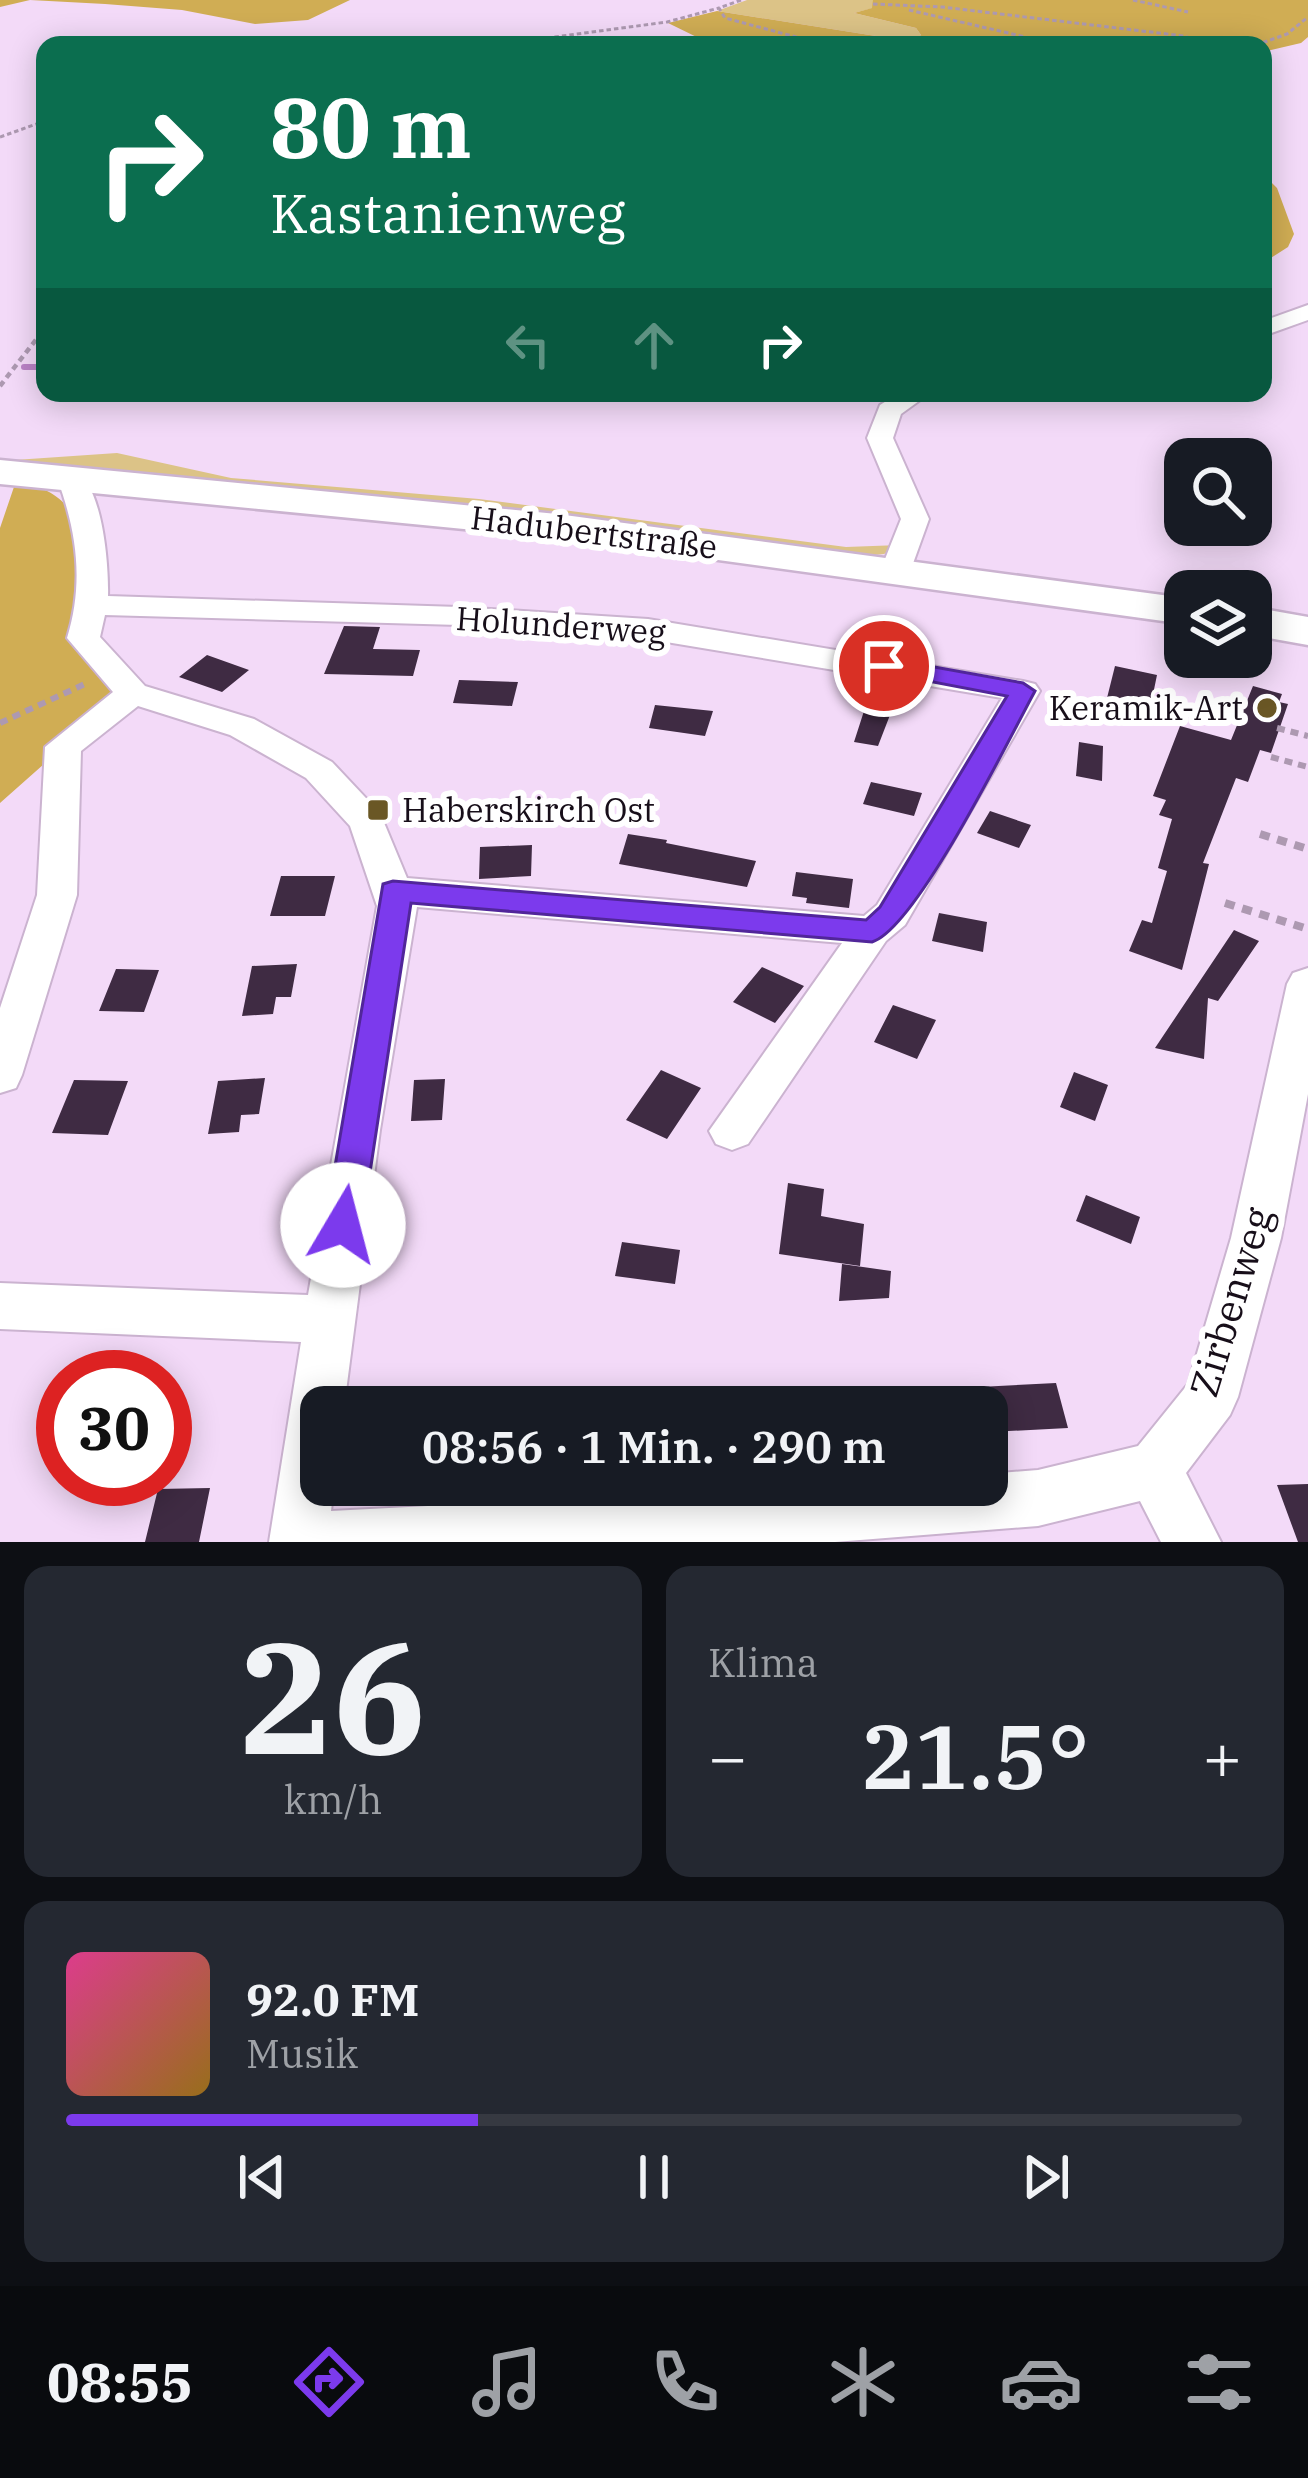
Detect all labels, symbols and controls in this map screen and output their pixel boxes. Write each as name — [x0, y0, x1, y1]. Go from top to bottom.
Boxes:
text: 80 m — [270, 72, 472, 181]
icon: right — [72, 84, 228, 240]
text: Kastanienweg — [270, 178, 626, 248]
icon: left — [495, 312, 561, 378]
icon: ahead — [621, 312, 687, 378]
icon: right — [747, 312, 813, 378]
map controls — [1164, 438, 1272, 678]
button: search — [1164, 438, 1272, 546]
street label: Hadubertstraße — [468, 495, 720, 568]
button: layers — [1164, 570, 1272, 678]
street label: Holunderweg — [455, 596, 668, 653]
pin — [833, 615, 935, 717]
icon: arrive — [851, 633, 917, 699]
place label: Keramik-Art — [1049, 686, 1243, 729]
marker: Keramik-Art — [1254, 695, 1280, 721]
place label: Haberskirch Ost — [402, 788, 655, 831]
marker: Haberskirch Ost — [365, 797, 391, 823]
position arrow — [280, 1162, 406, 1288]
street label: Zirbenweg — [1178, 1201, 1284, 1403]
speed limit sign: 30 — [36, 1350, 192, 1506]
text: 08:56 · 1 Min. · 290 m — [422, 1417, 886, 1475]
text: 26 — [239, 1594, 427, 1797]
text: Klima — [708, 1637, 818, 1688]
text: 21.5° — [860, 1697, 1090, 1814]
text: − — [708, 1713, 748, 1799]
text: + — [1202, 1713, 1242, 1799]
text: km/h — [284, 1774, 382, 1825]
text: 92.0 FM — [246, 1970, 419, 2028]
text: Musik — [246, 2028, 358, 2079]
icon: previous — [229, 2144, 295, 2210]
icon: pause — [621, 2144, 687, 2210]
icon: next — [1013, 2144, 1079, 2210]
icon: directions — [287, 2340, 371, 2424]
icon: music — [465, 2340, 549, 2424]
icon: phone — [643, 2340, 727, 2424]
icon: climate — [821, 2340, 905, 2424]
icon: car — [999, 2340, 1083, 2424]
icon: filters — [1177, 2340, 1261, 2424]
text: 08:55 — [47, 2347, 193, 2417]

